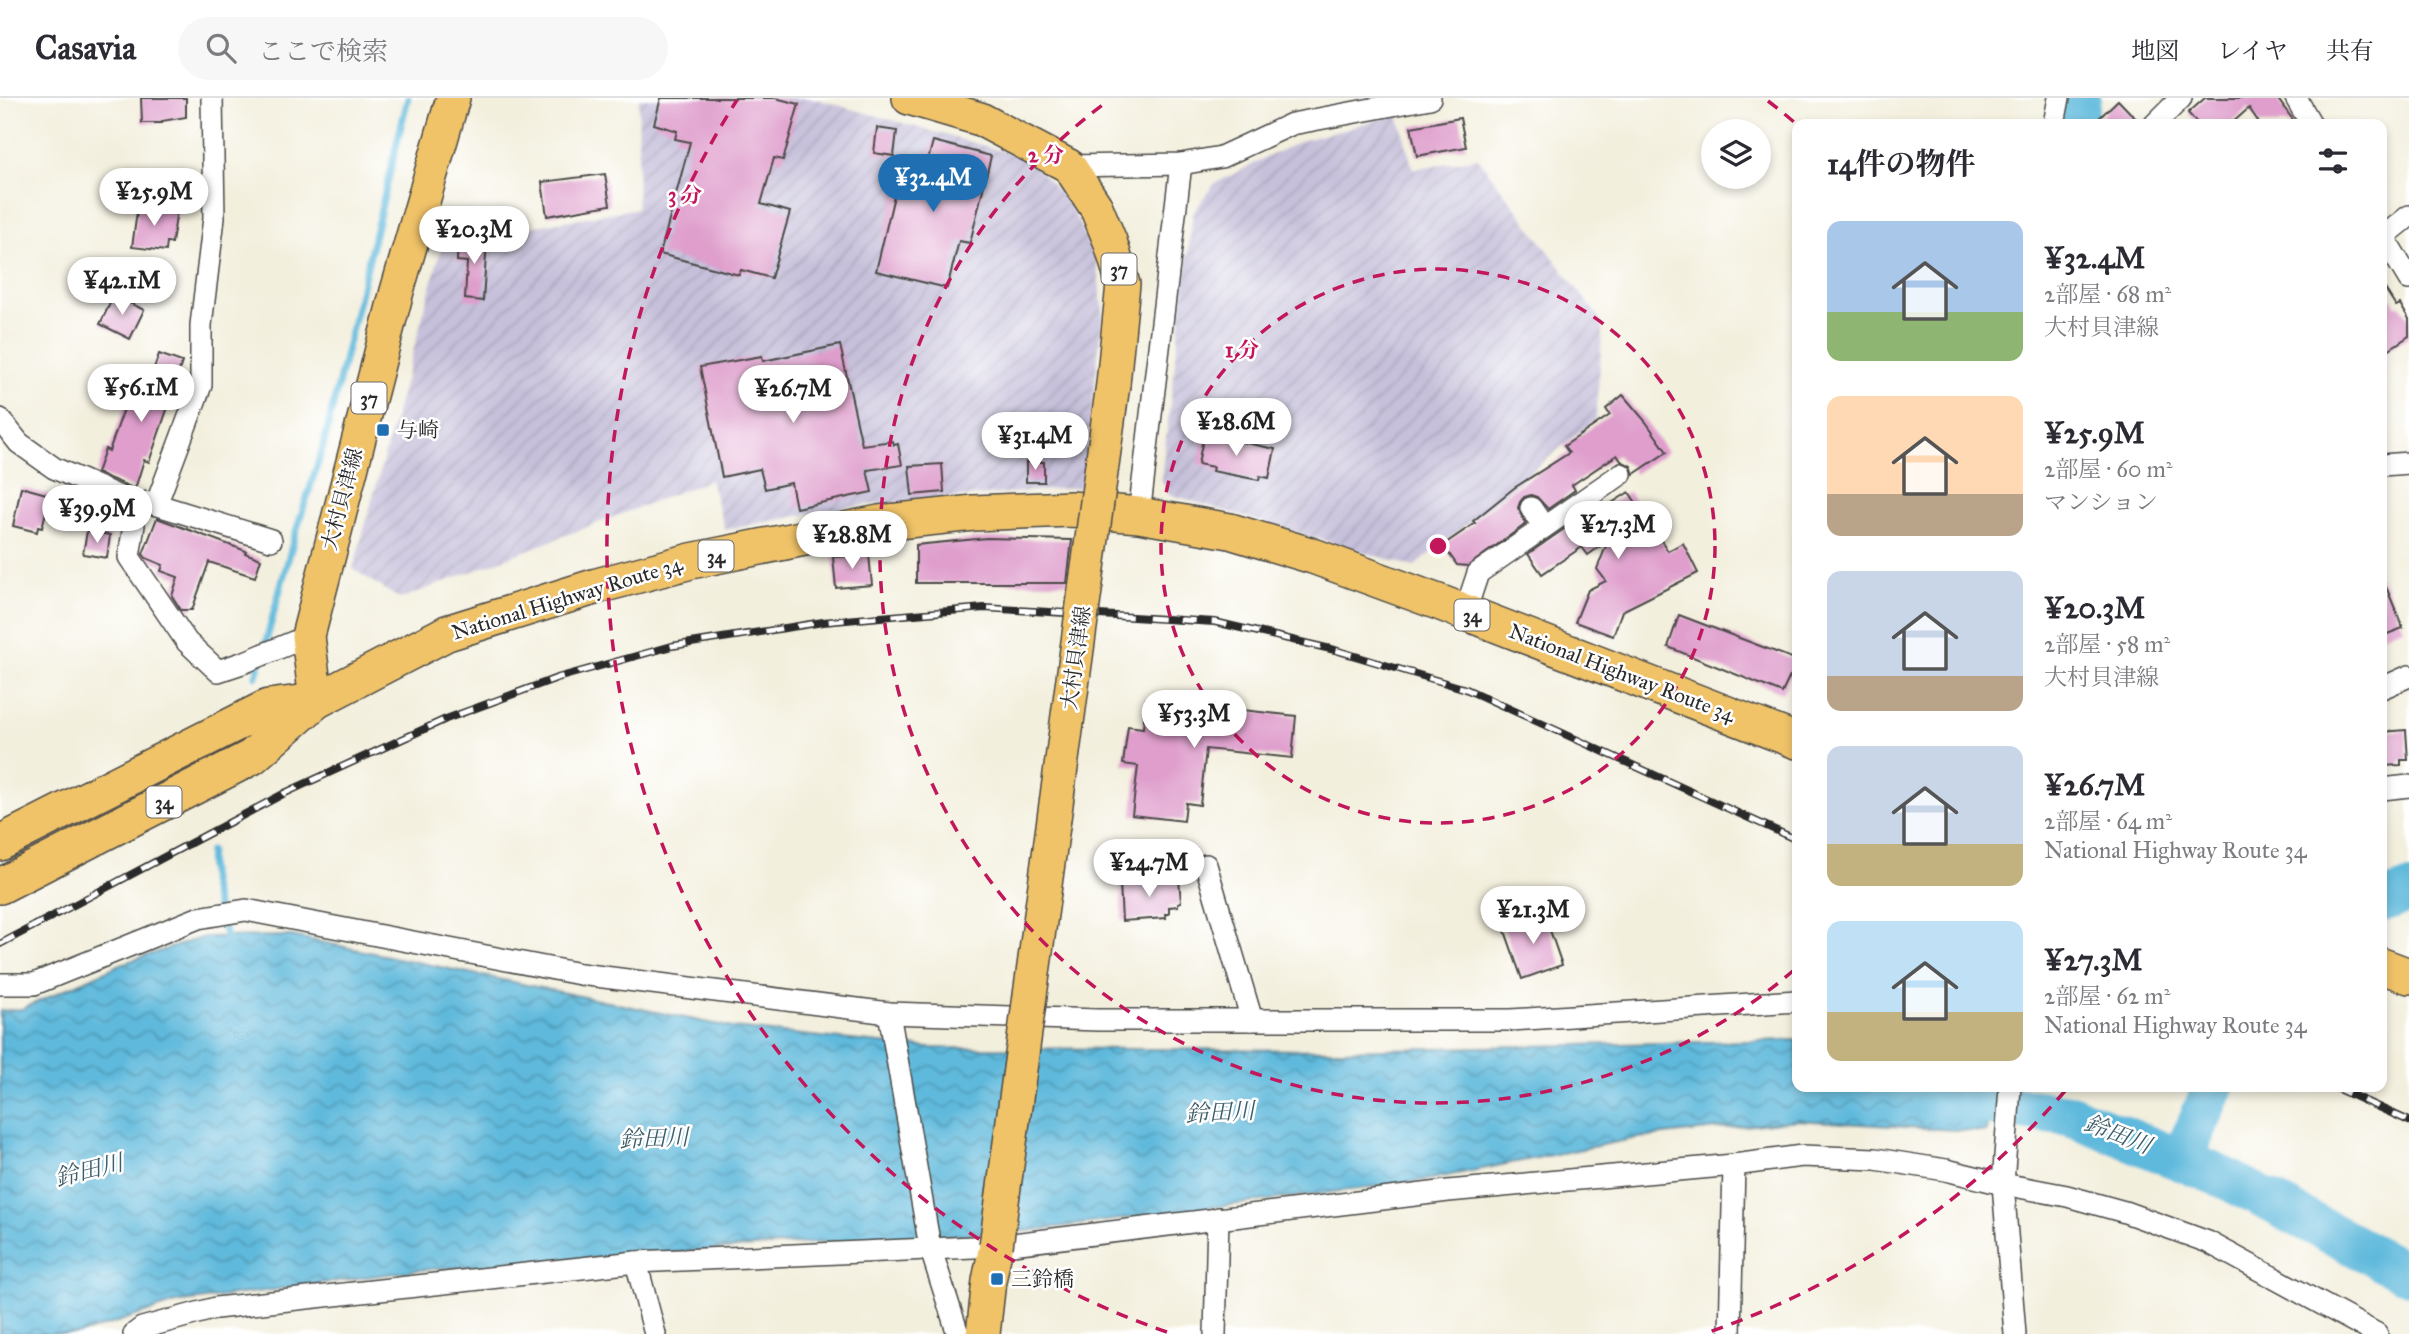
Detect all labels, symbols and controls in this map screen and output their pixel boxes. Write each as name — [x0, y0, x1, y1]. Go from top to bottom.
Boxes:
search box — [178, 17, 668, 80]
text: Casavia — [35, 28, 136, 68]
icon: search — [202, 29, 240, 67]
text: ここで検索 — [258, 35, 388, 67]
text: 地図 — [2131, 36, 2179, 66]
text: レイヤ — [2217, 36, 2288, 66]
text: 共有 — [2326, 36, 2374, 66]
map controls — [1701, 119, 1771, 189]
button: layers — [1701, 119, 1771, 189]
text: 2 分 — [1028, 142, 1064, 168]
icon: filters — [2314, 142, 2352, 180]
text: 14件の物件 — [1827, 146, 1976, 182]
pin: ¥32.4M — [876, 155, 990, 214]
text: ¥32.4M — [894, 163, 972, 191]
pin: ¥25.9M — [97, 169, 211, 228]
text: ¥25.9M — [115, 177, 193, 205]
text: 3 分 — [668, 182, 702, 208]
pin: ¥20.3M — [417, 206, 531, 266]
text: ¥20.3M — [435, 215, 513, 243]
text: ¥32.4M — [2044, 240, 2145, 276]
icon: home — [1883, 249, 1967, 333]
road number: 37 — [1102, 253, 1136, 284]
pin: ¥42.1M — [65, 258, 179, 317]
text: ¥42.1M — [83, 266, 161, 294]
text: 2部屋 · 68 m² — [2044, 280, 2171, 308]
text: 大村貝津線 — [2044, 313, 2159, 341]
text: 1 分 — [1225, 337, 1259, 363]
pin: ¥56.1M — [84, 364, 198, 424]
pin: ¥26.7M — [736, 366, 850, 425]
text: ¥56.1M — [103, 373, 179, 401]
text: ¥26.7M — [754, 374, 832, 402]
road number: 37 — [352, 382, 386, 414]
pin: ¥28.6M — [1179, 398, 1293, 458]
text: ¥28.6M — [1197, 407, 1275, 435]
pin: ¥31.4M — [978, 412, 1092, 472]
text: ¥25.9M — [2044, 415, 2145, 451]
place label: 与崎 — [397, 417, 439, 443]
text: ¥31.4M — [998, 421, 1072, 449]
marker: 与崎 — [375, 422, 391, 438]
icon: home — [1883, 424, 1967, 508]
street label: 大村貝津線 — [316, 445, 368, 553]
text: 2部屋 · 60 m² — [2044, 455, 2172, 483]
pin: ¥39.9M — [40, 486, 154, 545]
text: マンション — [2044, 488, 2158, 516]
text: ¥39.9M — [58, 494, 136, 522]
pin: ¥27.3M — [1561, 502, 1675, 561]
text: ¥27.3M — [1580, 510, 1656, 538]
pin: ¥28.8M — [795, 512, 909, 571]
text: ¥28.8M — [812, 520, 892, 548]
centre of rings — [1426, 534, 1450, 558]
road number: 34 — [698, 540, 734, 572]
street label: National Highway Route 34 — [449, 550, 687, 645]
text: ¥20.3M — [2044, 590, 2145, 626]
icon: home — [1883, 599, 1967, 683]
road number: 34 — [1454, 600, 1490, 630]
street label: 大村貝津線 — [1056, 604, 1096, 712]
street label: National Highway Route 34 — [1505, 618, 1740, 729]
text: 2部屋 · 58 m² — [2044, 630, 2170, 658]
text: 大村貝津線 — [2044, 663, 2159, 691]
pin: ¥53.3M — [1137, 690, 1251, 750]
text: ¥53.3M — [1158, 699, 1230, 727]
text: ¥26.7M — [2044, 767, 2145, 803]
icon: home — [1883, 774, 1967, 858]
road number: 34 — [146, 786, 182, 818]
text: 2部屋 · 64 m² — [2044, 807, 2172, 835]
text: National Highway Route 34 — [2044, 836, 2306, 864]
pin: ¥24.7M — [1092, 840, 1206, 899]
text: ¥24.7M — [1109, 848, 1189, 876]
pin: ¥21.3M — [1476, 886, 1590, 946]
text: ¥21.3M — [1496, 895, 1570, 923]
text: ¥27.3M — [2044, 942, 2142, 978]
icon: home — [1883, 949, 1967, 1033]
text: 2部屋 · 62 m² — [2044, 982, 2170, 1010]
text: National Highway Route 34 — [2044, 1011, 2306, 1039]
water label: 鈴田川 — [1185, 1096, 1258, 1128]
water label: 鈴田川 — [2081, 1109, 2158, 1161]
water label: 鈴田川 — [619, 1123, 692, 1153]
water label: 鈴田川 — [52, 1147, 129, 1192]
place label: 三鈴橋 — [1011, 1266, 1074, 1292]
marker: 三鈴橋 — [989, 1271, 1005, 1287]

